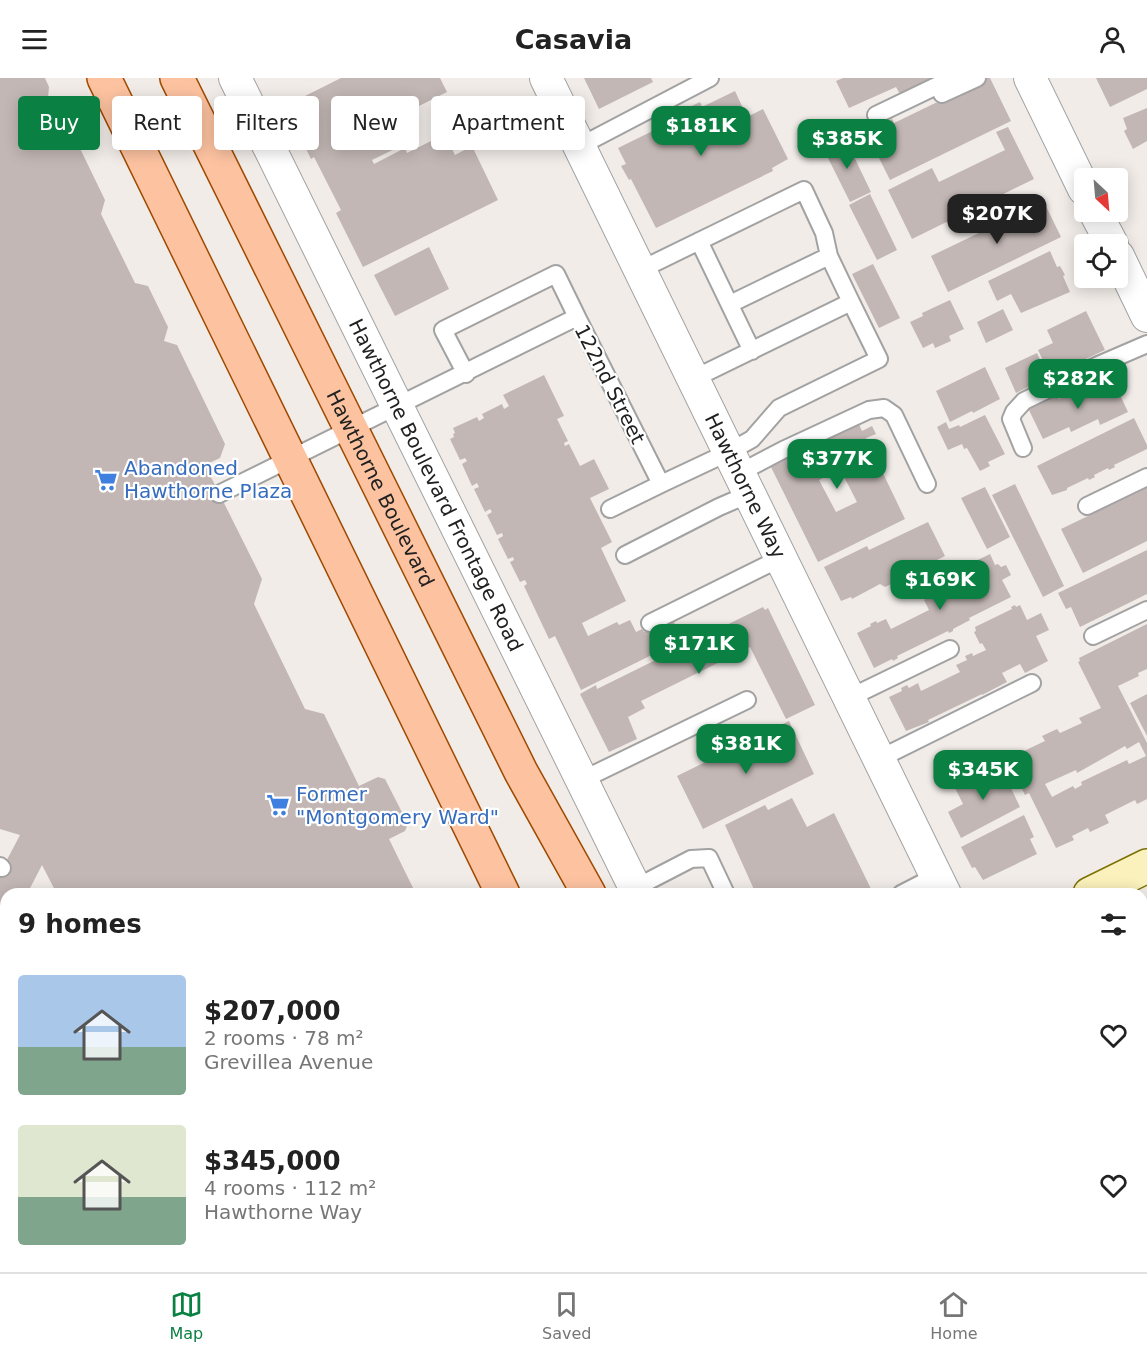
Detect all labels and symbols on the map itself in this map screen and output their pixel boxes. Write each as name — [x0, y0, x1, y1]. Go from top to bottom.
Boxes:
pin: $181K — [659, 106, 743, 157]
pin: $385K — [805, 119, 889, 170]
north arrow — [1074, 168, 1128, 222]
pin: $207K — [955, 194, 1039, 245]
street label: Hawthorne Boulevard Frontage Road — [346, 316, 528, 656]
street label: 122nd Street — [570, 320, 650, 448]
pin: $282K — [1036, 359, 1120, 410]
street label: Hawthorne Boulevard — [322, 385, 438, 591]
street label: Hawthorne Way — [700, 409, 791, 562]
pin: $377K — [795, 439, 879, 490]
place label: Abandoned Hawthorne Plaza — [124, 456, 292, 503]
supermarket icon: Abandoned Hawthorne Plaza — [93, 467, 119, 493]
pin: $169K — [898, 560, 982, 611]
pin: $171K — [657, 624, 741, 675]
pin: $381K — [704, 724, 788, 775]
pin: $345K — [941, 750, 1025, 801]
place label: Former "Montgomery Ward" — [296, 782, 499, 829]
supermarket icon: Former "Montgomery Ward" — [265, 792, 291, 818]

